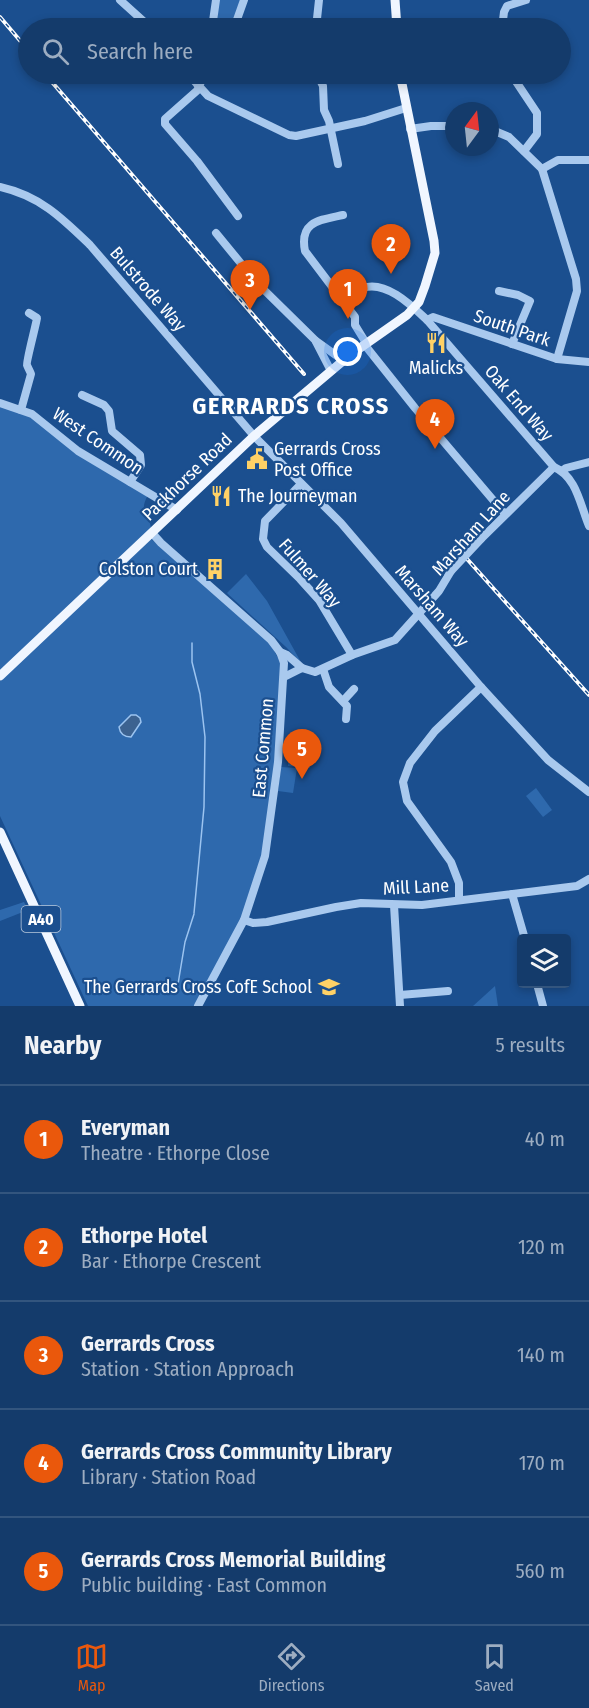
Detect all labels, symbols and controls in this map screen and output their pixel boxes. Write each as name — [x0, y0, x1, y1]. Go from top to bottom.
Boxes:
search box — [18, 18, 571, 84]
icon: search — [39, 35, 72, 68]
text: Search here — [87, 38, 193, 65]
north arrow — [445, 102, 499, 156]
pin: 2 — [372, 224, 410, 274]
street label: Bulstrode Way — [105, 242, 191, 336]
pin: 3 — [230, 260, 270, 310]
pin: 1 — [328, 270, 368, 319]
street label: South Park — [471, 305, 554, 352]
restaurant icon: Malicks — [424, 331, 448, 355]
your location — [333, 337, 362, 366]
place label: Malicks — [409, 357, 464, 379]
street label: Oak End Way — [480, 360, 558, 446]
district label: GERRARDS CROSS — [192, 392, 390, 420]
pin: 4 — [416, 400, 454, 449]
street label: West Common — [48, 403, 148, 479]
street label: Packhorse Road — [137, 429, 237, 525]
place label: Gerrards Cross Post Office — [274, 438, 381, 481]
public building icon: Gerrards Cross Post Office — [245, 447, 269, 471]
restaurant icon: The Journeyman — [209, 484, 233, 508]
place label: The Journeyman — [238, 485, 358, 507]
street label: Marsham Lane — [427, 486, 515, 580]
street label: Fulmer Way — [274, 534, 346, 612]
building icon: Colston Court — [203, 557, 227, 581]
place label: Colston Court — [99, 558, 198, 580]
street label: Marsham Way — [390, 561, 474, 651]
street label: East Common — [248, 697, 278, 799]
pin: 5 — [282, 730, 322, 779]
street label: Mill Lane — [382, 874, 450, 900]
road number: A40 — [22, 906, 60, 932]
map controls — [517, 934, 571, 988]
button: layers — [517, 934, 571, 988]
school or university icon: The Gerrards Cross CofE School — [317, 975, 341, 999]
place label: The Gerrards Cross CofE School — [84, 976, 312, 998]
text: Nearby — [24, 1030, 101, 1061]
text: 5 results — [495, 1033, 565, 1057]
text: Everyman — [81, 1114, 170, 1141]
text: 1 — [39, 1127, 48, 1151]
text: 40 m — [525, 1127, 565, 1151]
text: Theatre · Ethorpe Close — [81, 1141, 270, 1165]
text: Ethorpe Hotel — [81, 1222, 207, 1249]
text: 2 — [39, 1235, 48, 1259]
text: 120 m — [518, 1235, 565, 1259]
text: Bar · Ethorpe Crescent — [81, 1249, 261, 1273]
text: Gerrards Cross — [81, 1330, 215, 1357]
text: 3 — [39, 1343, 48, 1367]
text: 140 m — [517, 1343, 565, 1367]
text: Station · Station Approach — [81, 1357, 294, 1381]
text: Gerrards Cross Community Library — [81, 1438, 392, 1465]
text: 4 — [38, 1451, 49, 1475]
text: 170 m — [519, 1451, 565, 1475]
text: Library · Station Road — [81, 1465, 256, 1489]
text: Gerrards Cross Memorial Building — [81, 1546, 385, 1573]
text: 5 — [39, 1559, 48, 1583]
text: 560 m — [515, 1559, 565, 1583]
text: Public building · East Common — [81, 1573, 327, 1597]
tab: Map — [75, 1640, 108, 1695]
tab: Directions — [258, 1640, 325, 1695]
tab: Saved — [475, 1640, 514, 1695]

